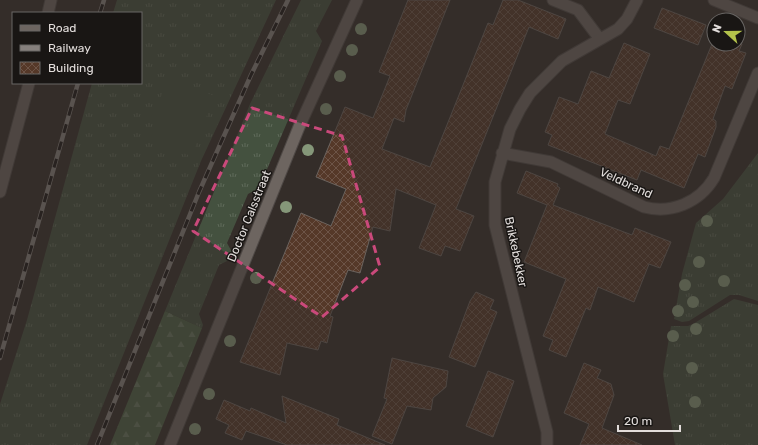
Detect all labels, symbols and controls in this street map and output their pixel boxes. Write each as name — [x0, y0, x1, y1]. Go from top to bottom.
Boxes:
legend — [12, 12, 142, 84]
north arrow — [706, 12, 746, 52]
text: Road — [48, 21, 76, 35]
text: N — [710, 22, 725, 35]
text: Railway — [48, 41, 91, 55]
text: Building — [48, 61, 94, 75]
street label: Veldbrand — [597, 165, 655, 201]
street label: Doctor Calsstraat — [224, 168, 274, 264]
street label: Brikkebekker — [502, 216, 530, 289]
scale bar — [618, 407, 680, 433]
text: 20 m — [624, 414, 652, 428]

